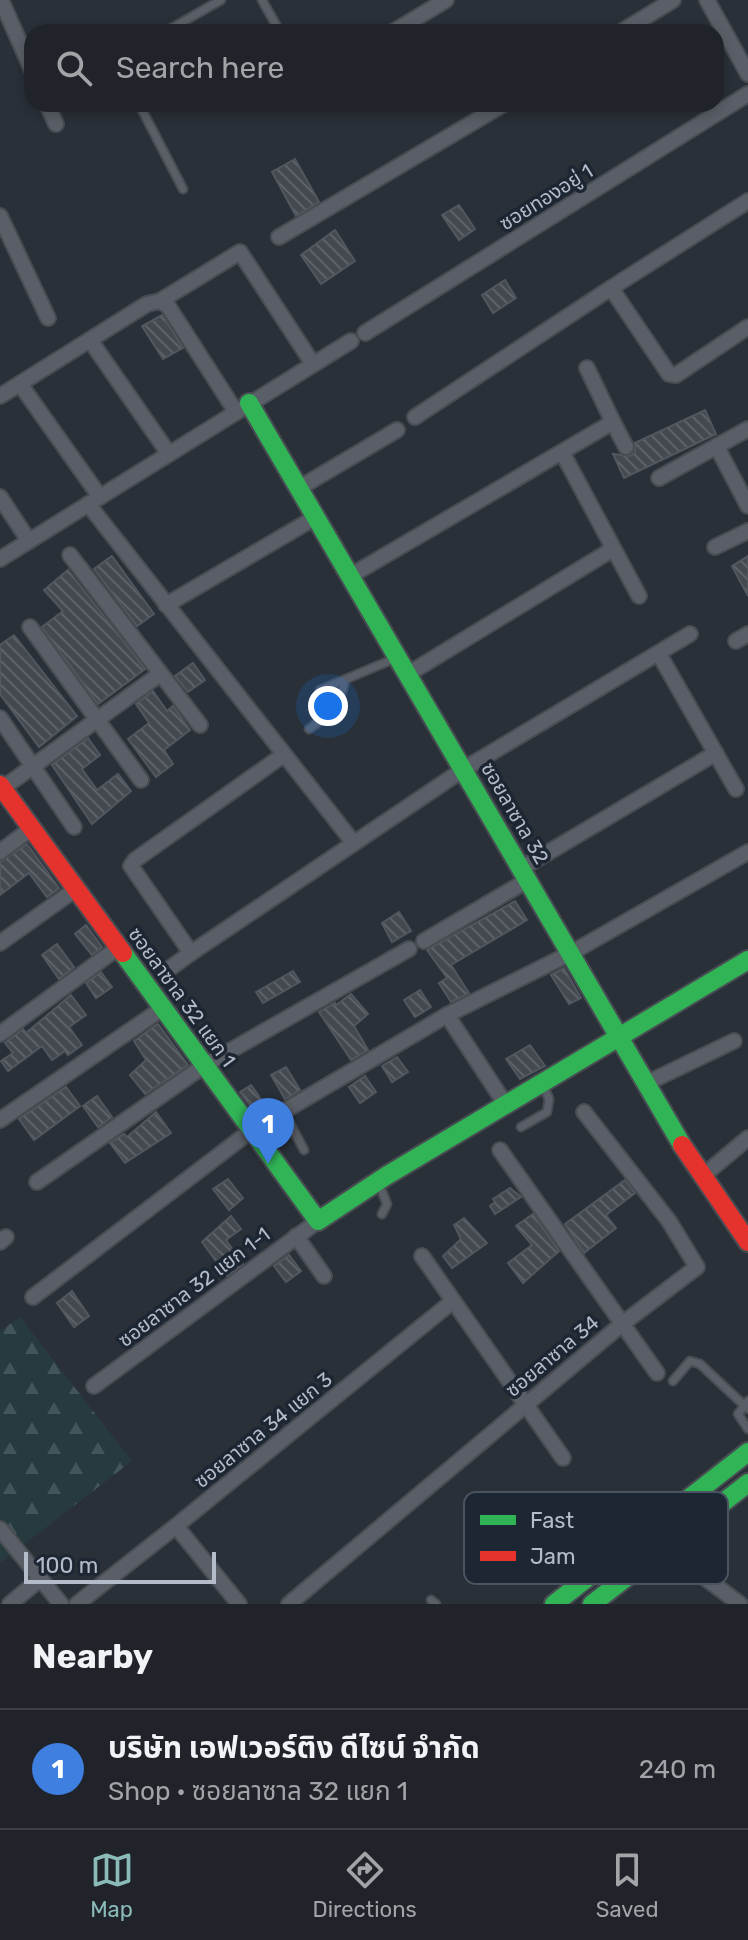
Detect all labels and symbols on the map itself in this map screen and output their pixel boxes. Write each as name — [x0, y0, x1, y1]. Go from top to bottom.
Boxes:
street label: ซอยทองอยู่ 1 — [495, 159, 598, 236]
your location — [308, 686, 348, 726]
street label: ซอยลาซาล 32 — [476, 758, 554, 868]
street label: ซอยลาซาล 32 แยก 1 — [123, 923, 241, 1071]
pin: 1 — [242, 1098, 294, 1164]
street label: ซอยลาซาล 32 แยก 1-1 — [113, 1222, 275, 1352]
street label: ซอยลาซาล 34 — [501, 1310, 603, 1402]
street label: ซอยลาซาล 34 แยก 3 — [189, 1367, 337, 1493]
legend — [464, 1492, 728, 1584]
text: Fast — [530, 1507, 575, 1534]
text: Jam — [530, 1543, 576, 1570]
scale bar — [24, 1548, 216, 1584]

